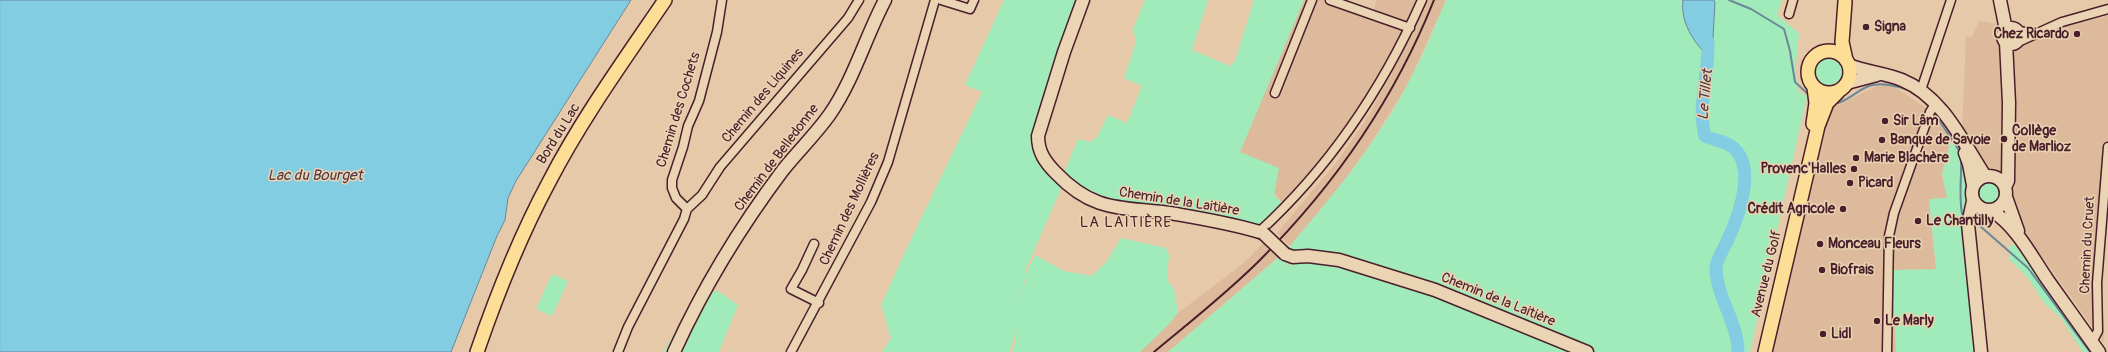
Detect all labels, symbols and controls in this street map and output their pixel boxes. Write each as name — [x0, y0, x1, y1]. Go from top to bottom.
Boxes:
place label: Signa — [1874, 19, 1906, 35]
marker: Signa — [1861, 22, 1871, 32]
place label: Chez Ricardo — [1994, 26, 2069, 42]
marker: Chez Ricardo — [2072, 29, 2082, 39]
street label: Chemin des Liquines — [719, 45, 807, 147]
street label: Chemin des Cochets — [653, 50, 705, 170]
water label: Le Tillet — [1695, 69, 1717, 121]
street label: Bord du Lac — [534, 100, 584, 168]
street label: Chemin de Belledonne — [731, 101, 823, 215]
place label: Sir Lâm — [1893, 113, 1939, 129]
marker: Sir Lâm — [1880, 116, 1890, 126]
place label: Collège de Marlioz — [2012, 123, 2071, 156]
place label: Banque de Savoie — [1890, 132, 1990, 148]
marker: Collège de Marlioz — [1999, 134, 2009, 144]
marker: Banque de Savoie — [1877, 135, 1887, 145]
street label: Chemin des Mollières — [816, 150, 884, 268]
place label: Marie Blachère — [1864, 150, 1949, 166]
marker: Marie Blachère — [1851, 153, 1861, 163]
place label: Provenc'Halles — [1760, 161, 1846, 177]
marker: Provenc'Halles — [1849, 164, 1859, 174]
water label: Lac du Bourget — [268, 167, 362, 185]
place label: Picard — [1858, 175, 1893, 191]
marker: Picard — [1845, 178, 1855, 188]
street label: Chemin de la Laitière — [1118, 184, 1240, 220]
street label: Chemin du Cruet — [2077, 196, 2099, 294]
place label: Crédit Agricole — [1747, 201, 1835, 217]
marker: Crédit Agricole — [1838, 204, 1848, 214]
place label: Le Chantilly — [1926, 213, 1994, 229]
district label: LA LAITIÈRE — [1080, 214, 1172, 232]
marker: Le Chantilly — [1913, 216, 1923, 226]
street label: Avenue du Golf — [1748, 229, 1786, 319]
place label: Monceau Fleurs — [1828, 236, 1921, 252]
marker: Monceau Fleurs — [1815, 239, 1825, 249]
place label: Biofrais — [1830, 262, 1874, 278]
marker: Biofrais — [1817, 265, 1827, 275]
street label: Chemin de la Laitière — [1438, 269, 1558, 331]
place label: Le Marly — [1885, 313, 1934, 329]
marker: Le Marly — [1872, 316, 1882, 326]
place label: Lidl — [1831, 326, 1852, 342]
marker: Lidl — [1818, 329, 1828, 339]

